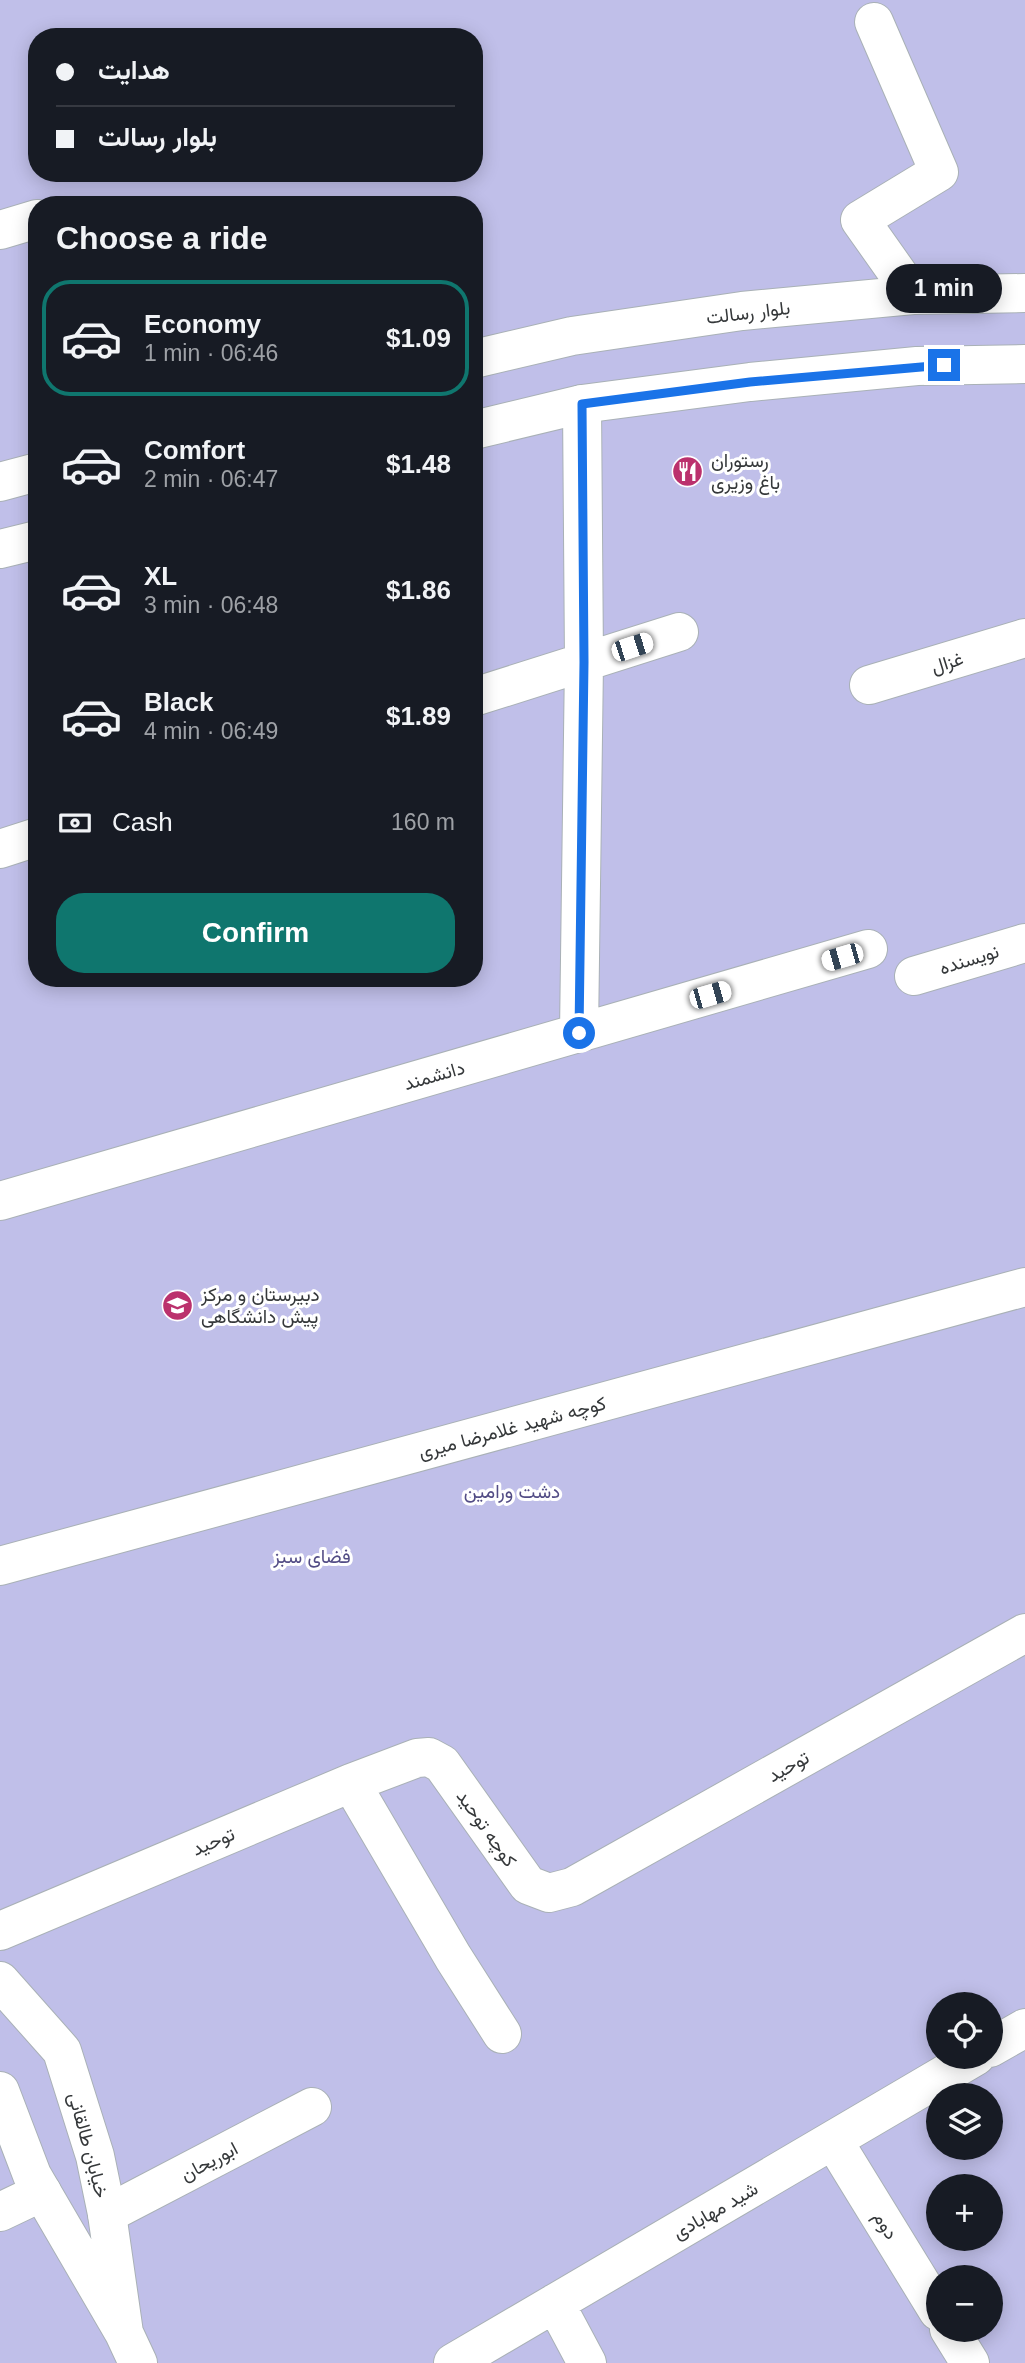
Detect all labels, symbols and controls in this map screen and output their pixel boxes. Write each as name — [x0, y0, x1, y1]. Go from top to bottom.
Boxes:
text: هدایت — [98, 55, 170, 85]
text: بلوار رسالت — [98, 122, 217, 152]
text: Choose a ride — [56, 220, 268, 256]
callout: 1 min — [886, 264, 1002, 312]
text: 1 min — [914, 275, 974, 301]
street label: بلوار رسالت — [705, 297, 791, 329]
icon: car — [60, 307, 123, 370]
text: Economy — [144, 309, 261, 339]
text: $1.09 — [386, 323, 451, 353]
text: 1 min · 06:46 — [144, 340, 278, 366]
route end — [928, 349, 960, 381]
icon: car — [60, 433, 123, 496]
text: Comfort — [144, 435, 245, 465]
text: $1.48 — [386, 449, 451, 479]
place label: رستوران باغ وزیری — [711, 450, 780, 495]
restaurant icon: رستوران باغ وزیری — [671, 454, 705, 488]
text: 2 min · 06:47 — [144, 466, 278, 492]
icon: car — [60, 559, 123, 622]
text: XL — [144, 561, 177, 591]
text: $1.86 — [386, 575, 451, 605]
text: 3 min · 06:48 — [144, 592, 278, 618]
car — [609, 631, 656, 663]
street label: غزال — [929, 648, 966, 678]
icon: car — [60, 685, 123, 748]
text: Black — [144, 687, 213, 717]
text: $1.89 — [386, 701, 451, 731]
text: 4 min · 06:49 — [144, 718, 278, 744]
icon: cash — [56, 804, 94, 842]
text: Cash — [112, 807, 173, 837]
text: 160 m — [391, 809, 455, 835]
button: Confirm — [56, 893, 455, 973]
street label: نویسنده — [937, 940, 1002, 979]
car — [819, 941, 866, 973]
car — [687, 979, 734, 1011]
route start — [563, 1017, 595, 1049]
street label: دانشمند — [401, 1057, 467, 1094]
place label: دبیرستان و مرکز پیش دانشگاهی — [200, 1284, 320, 1330]
school or university icon: دبیرستان و مرکز پیش دانشگاهی — [161, 1288, 195, 1322]
street label: کوچه شهید غلامرضا میری — [416, 1392, 609, 1466]
park label: دشت ورامین — [464, 1481, 560, 1503]
park label: فضای سبز — [272, 1546, 351, 1568]
street label: توحید — [764, 1747, 813, 1787]
street label: کوچه توحید — [450, 1786, 521, 1872]
street label: توحید — [189, 1823, 238, 1861]
map controls — [926, 1992, 1003, 2342]
button: locate — [926, 1992, 1003, 2069]
button: layers — [926, 2083, 1003, 2160]
street label: خیابان طالقانی — [63, 2090, 113, 2200]
street label: ابوریحان — [177, 2138, 242, 2186]
button: + — [926, 2174, 1003, 2251]
street label: شید مهابادی — [669, 2178, 762, 2244]
street label: دوم — [867, 2207, 902, 2244]
button: − — [926, 2265, 1003, 2342]

